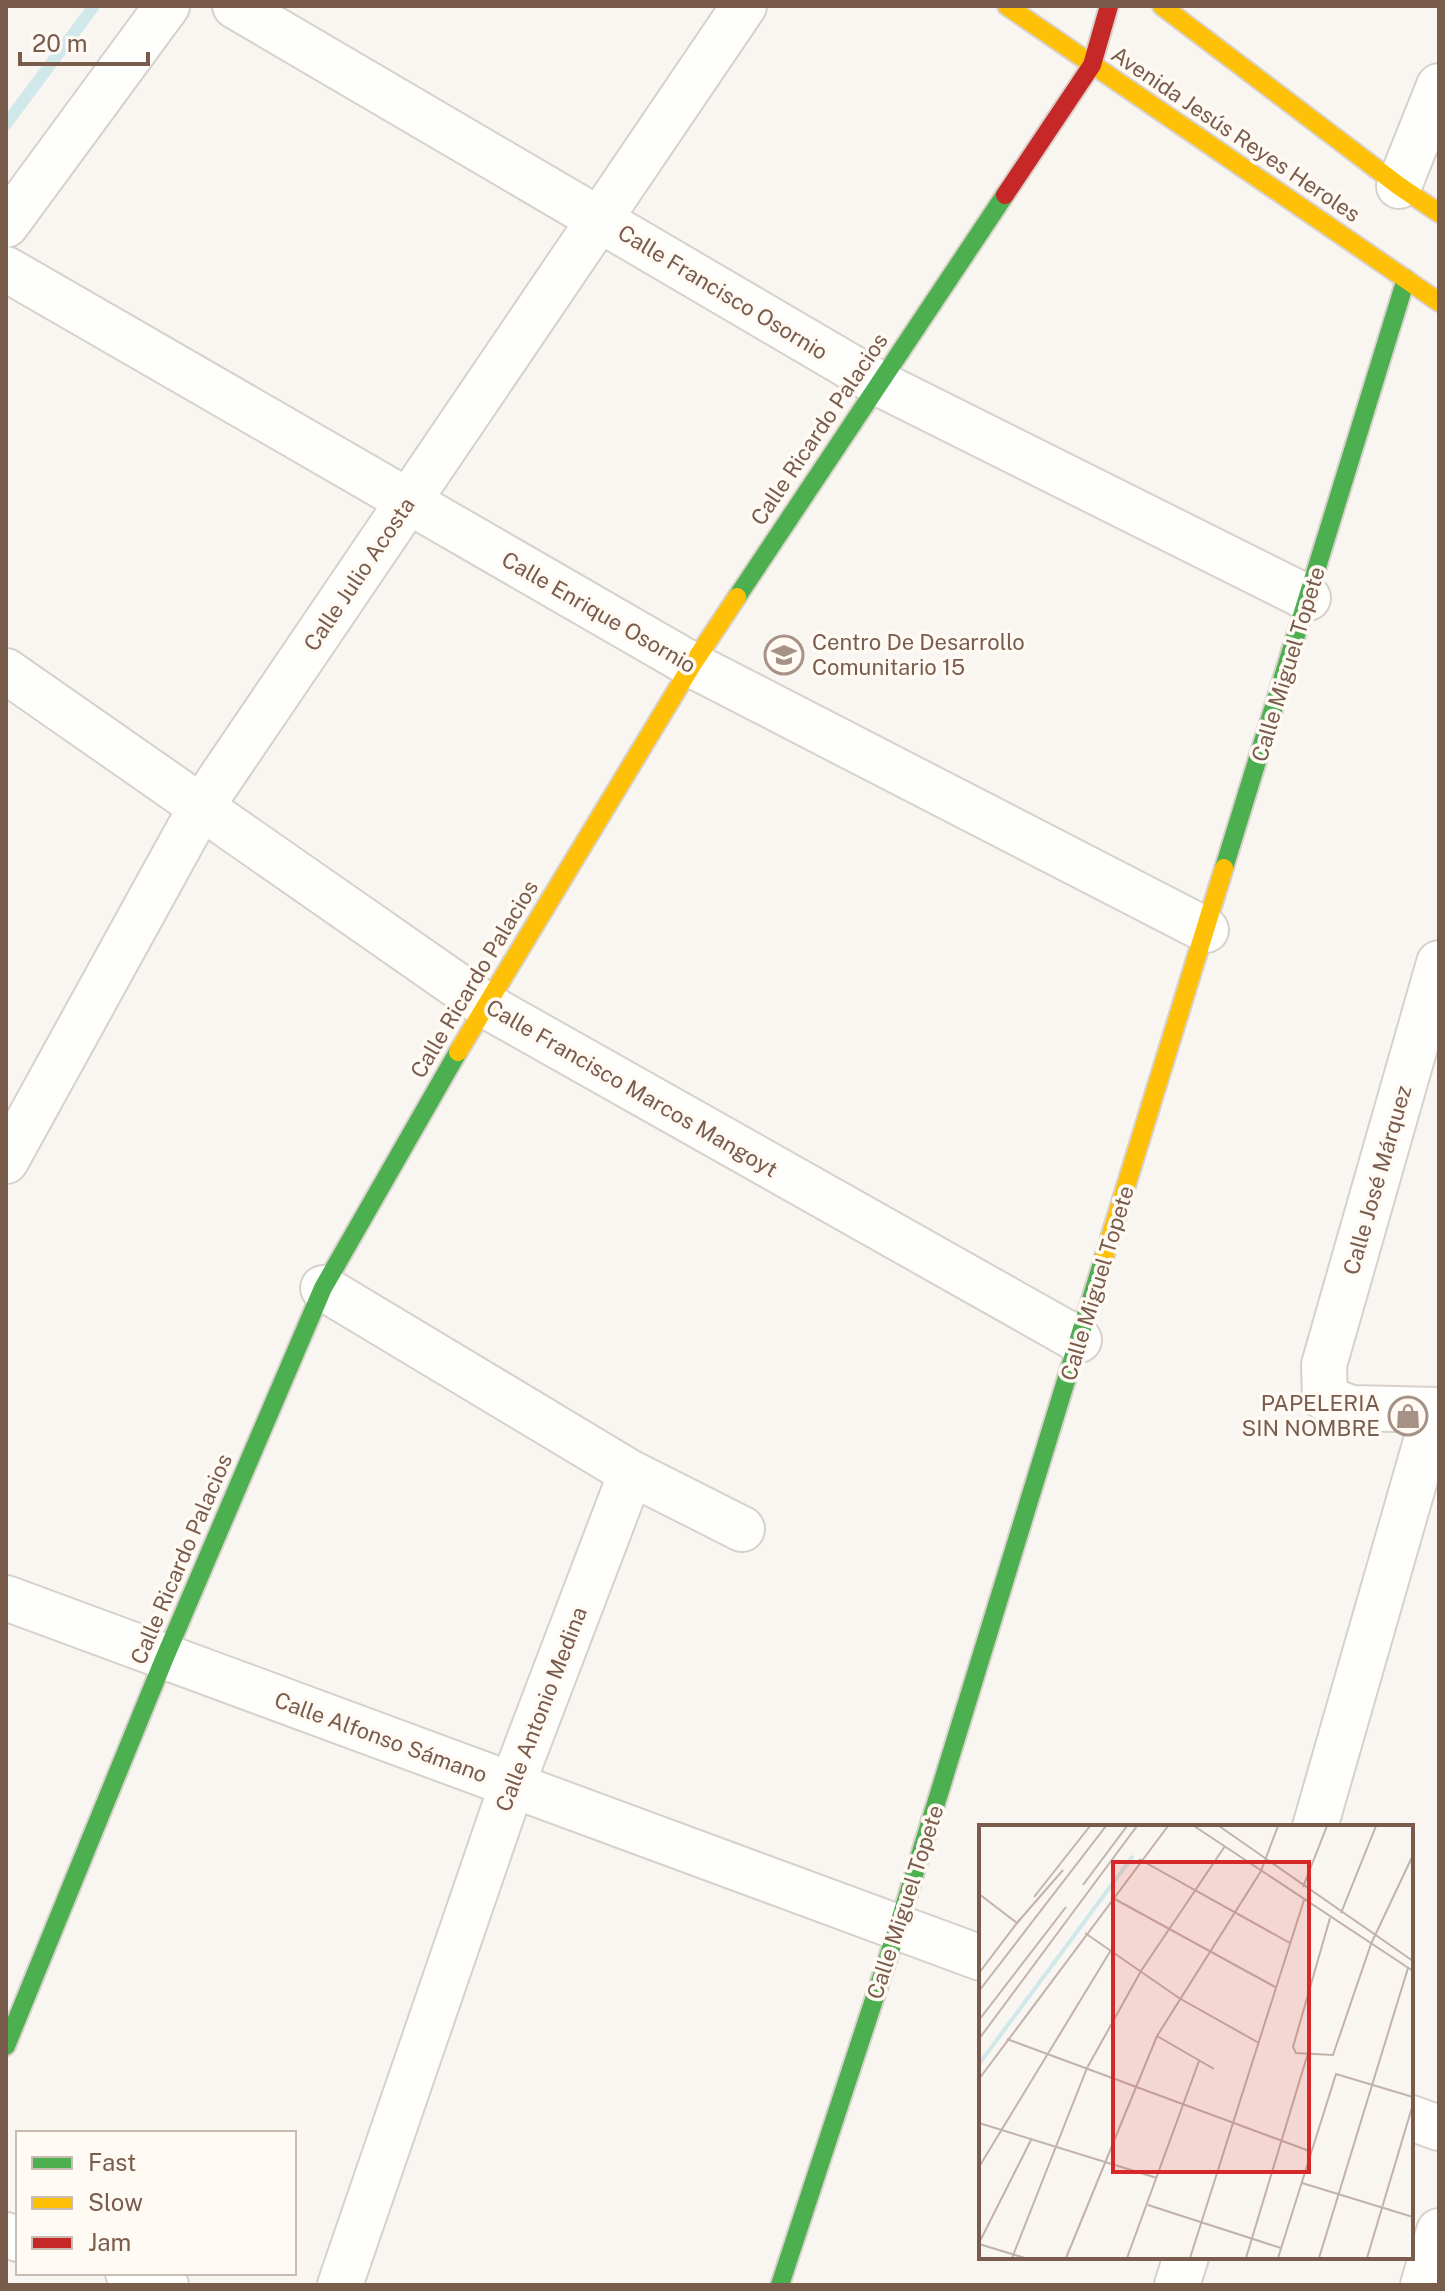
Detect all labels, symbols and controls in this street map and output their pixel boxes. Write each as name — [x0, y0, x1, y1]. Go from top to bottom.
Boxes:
scale bar — [20, 16, 148, 66]
text: 20 m — [32, 29, 88, 57]
street label: Avenida Jesús Reyes Heroles — [1107, 41, 1365, 227]
street label: Calle Francisco Osornio — [613, 219, 833, 365]
street label: Calle Ricardo Palacios — [745, 328, 893, 530]
street label: Calle Julio Acosta — [298, 492, 420, 656]
street label: Calle Enrique Osornio — [497, 546, 701, 678]
street label: Calle Miguel Topete — [1246, 563, 1330, 765]
place label: Centro De Desarrollo Comunitario 15 — [812, 629, 1025, 680]
school or university icon: Centro De Desarrollo Comunitario 15 — [763, 634, 805, 676]
street label: Calle Ricardo Palacios — [405, 875, 543, 1083]
street label: Calle Francisco Marcos Mangoyt — [482, 994, 782, 1182]
street label: Calle José Márquez — [1338, 1082, 1416, 1278]
street label: Calle Miguel Topete — [1055, 1182, 1139, 1384]
place label: PAPELERIA SIN NOMBRE — [1242, 1390, 1380, 1441]
shop icon: PAPELERIA SIN NOMBRE — [1387, 1395, 1429, 1437]
street label: Calle Ricardo Palacios — [125, 1450, 237, 1668]
street label: Calle Antonio Medina — [490, 1603, 592, 1815]
street label: Calle Alfonso Sámano — [271, 1686, 491, 1788]
street label: Calle Miguel Topete — [861, 1802, 949, 2002]
inset map — [979, 1825, 1413, 2259]
legend — [16, 2131, 296, 2275]
text: Fast — [88, 2148, 136, 2176]
text: Slow — [88, 2188, 143, 2216]
text: Jam — [88, 2228, 131, 2256]

